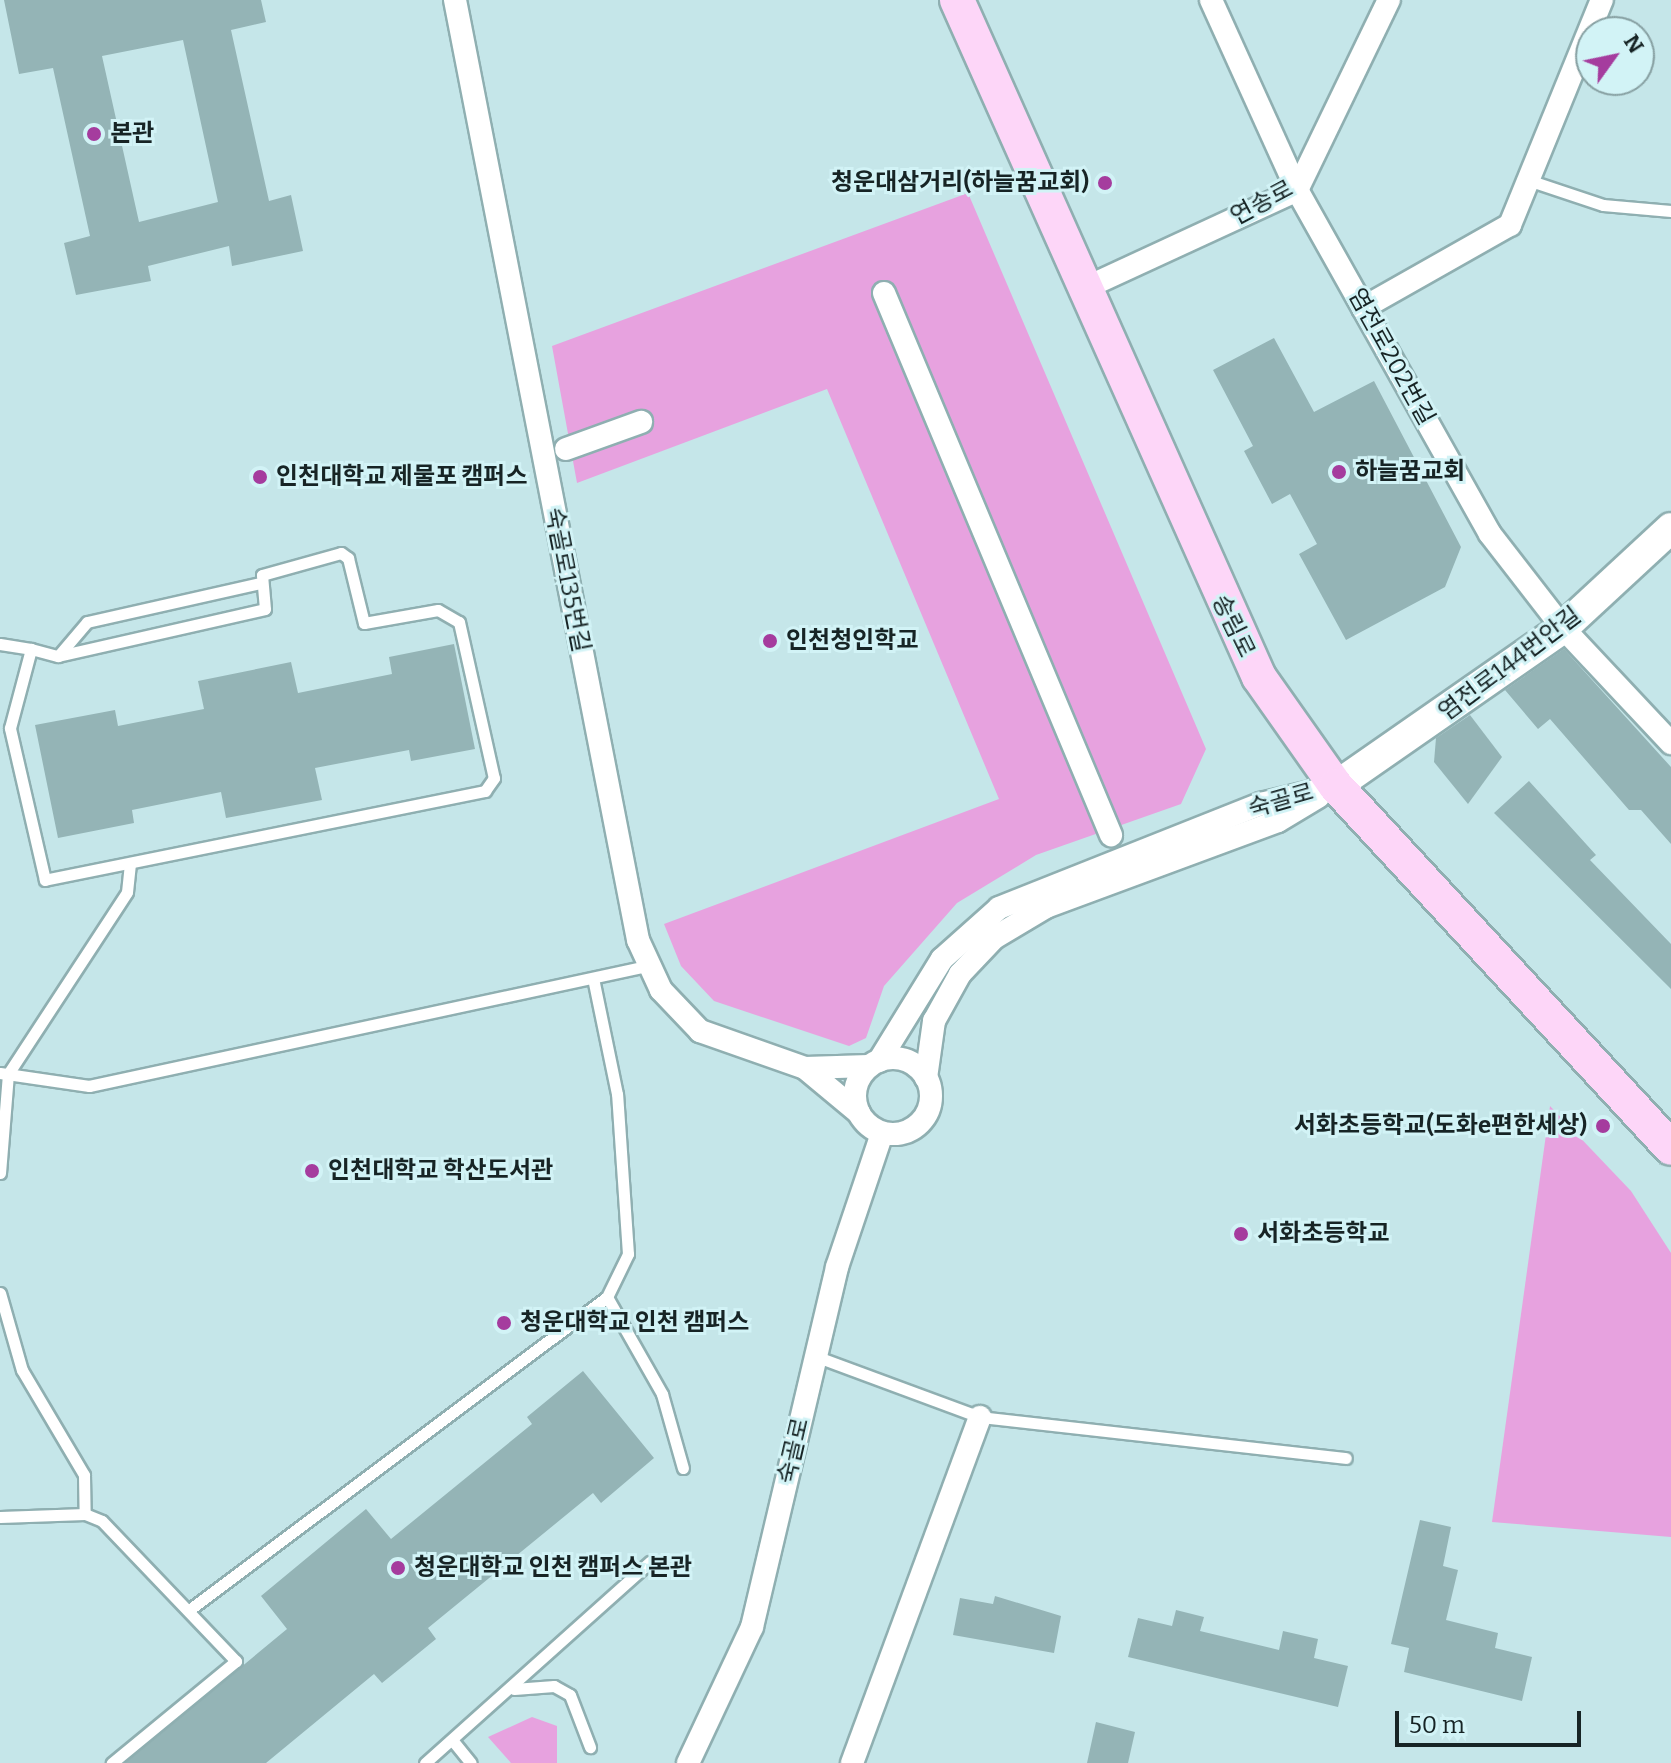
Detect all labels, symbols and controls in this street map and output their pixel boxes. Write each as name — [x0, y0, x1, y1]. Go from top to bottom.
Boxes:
north arrow — [1575, 16, 1655, 96]
text: N — [1618, 29, 1650, 58]
place label: 본관 — [110, 120, 154, 148]
marker: 본관 — [85, 125, 103, 143]
place label: 청운대삼거리(하늘꿈교회) — [831, 169, 1089, 197]
marker: 청운대삼거리(하늘꿈교회) — [1096, 174, 1114, 192]
street label: 연송로 — [1226, 175, 1298, 231]
street label: 염전로202번길 — [1342, 284, 1440, 430]
place label: 하늘꿈교회 — [1355, 458, 1465, 486]
place label: 인천대학교 제물포 캠퍼스 — [276, 463, 528, 491]
marker: 하늘꿈교회 — [1330, 463, 1348, 481]
marker: 인천대학교 제물포 캠퍼스 — [251, 468, 269, 486]
street label: 숙골로135번길 — [539, 505, 595, 655]
street label: 송림로 — [1206, 590, 1260, 662]
street label: 염전로144번안길 — [1433, 601, 1587, 727]
place label: 인천청인학교 — [786, 627, 918, 655]
marker: 인천청인학교 — [761, 632, 779, 650]
street label: 숙골로 — [1245, 778, 1317, 824]
place label: 서화초등학교(도화e편한세상) — [1294, 1112, 1587, 1140]
marker: 서화초등학교(도화e편한세상) — [1594, 1117, 1612, 1135]
place label: 인천대학교 학산도서관 — [328, 1157, 553, 1185]
marker: 인천대학교 학산도서관 — [303, 1162, 321, 1180]
place label: 서화초등학교 — [1257, 1220, 1389, 1248]
marker: 서화초등학교 — [1232, 1225, 1250, 1243]
place label: 청운대학교 인천 캠퍼스 — [520, 1309, 749, 1337]
marker: 청운대학교 인천 캠퍼스 — [495, 1314, 513, 1332]
street label: 숙골로 — [773, 1415, 815, 1487]
place label: 청운대학교 인천 캠퍼스 본관 — [414, 1554, 692, 1582]
marker: 청운대학교 인천 캠퍼스 본관 — [389, 1559, 407, 1577]
scale bar — [1399, 1695, 1585, 1745]
text: 50 m — [1409, 1711, 1465, 1739]

